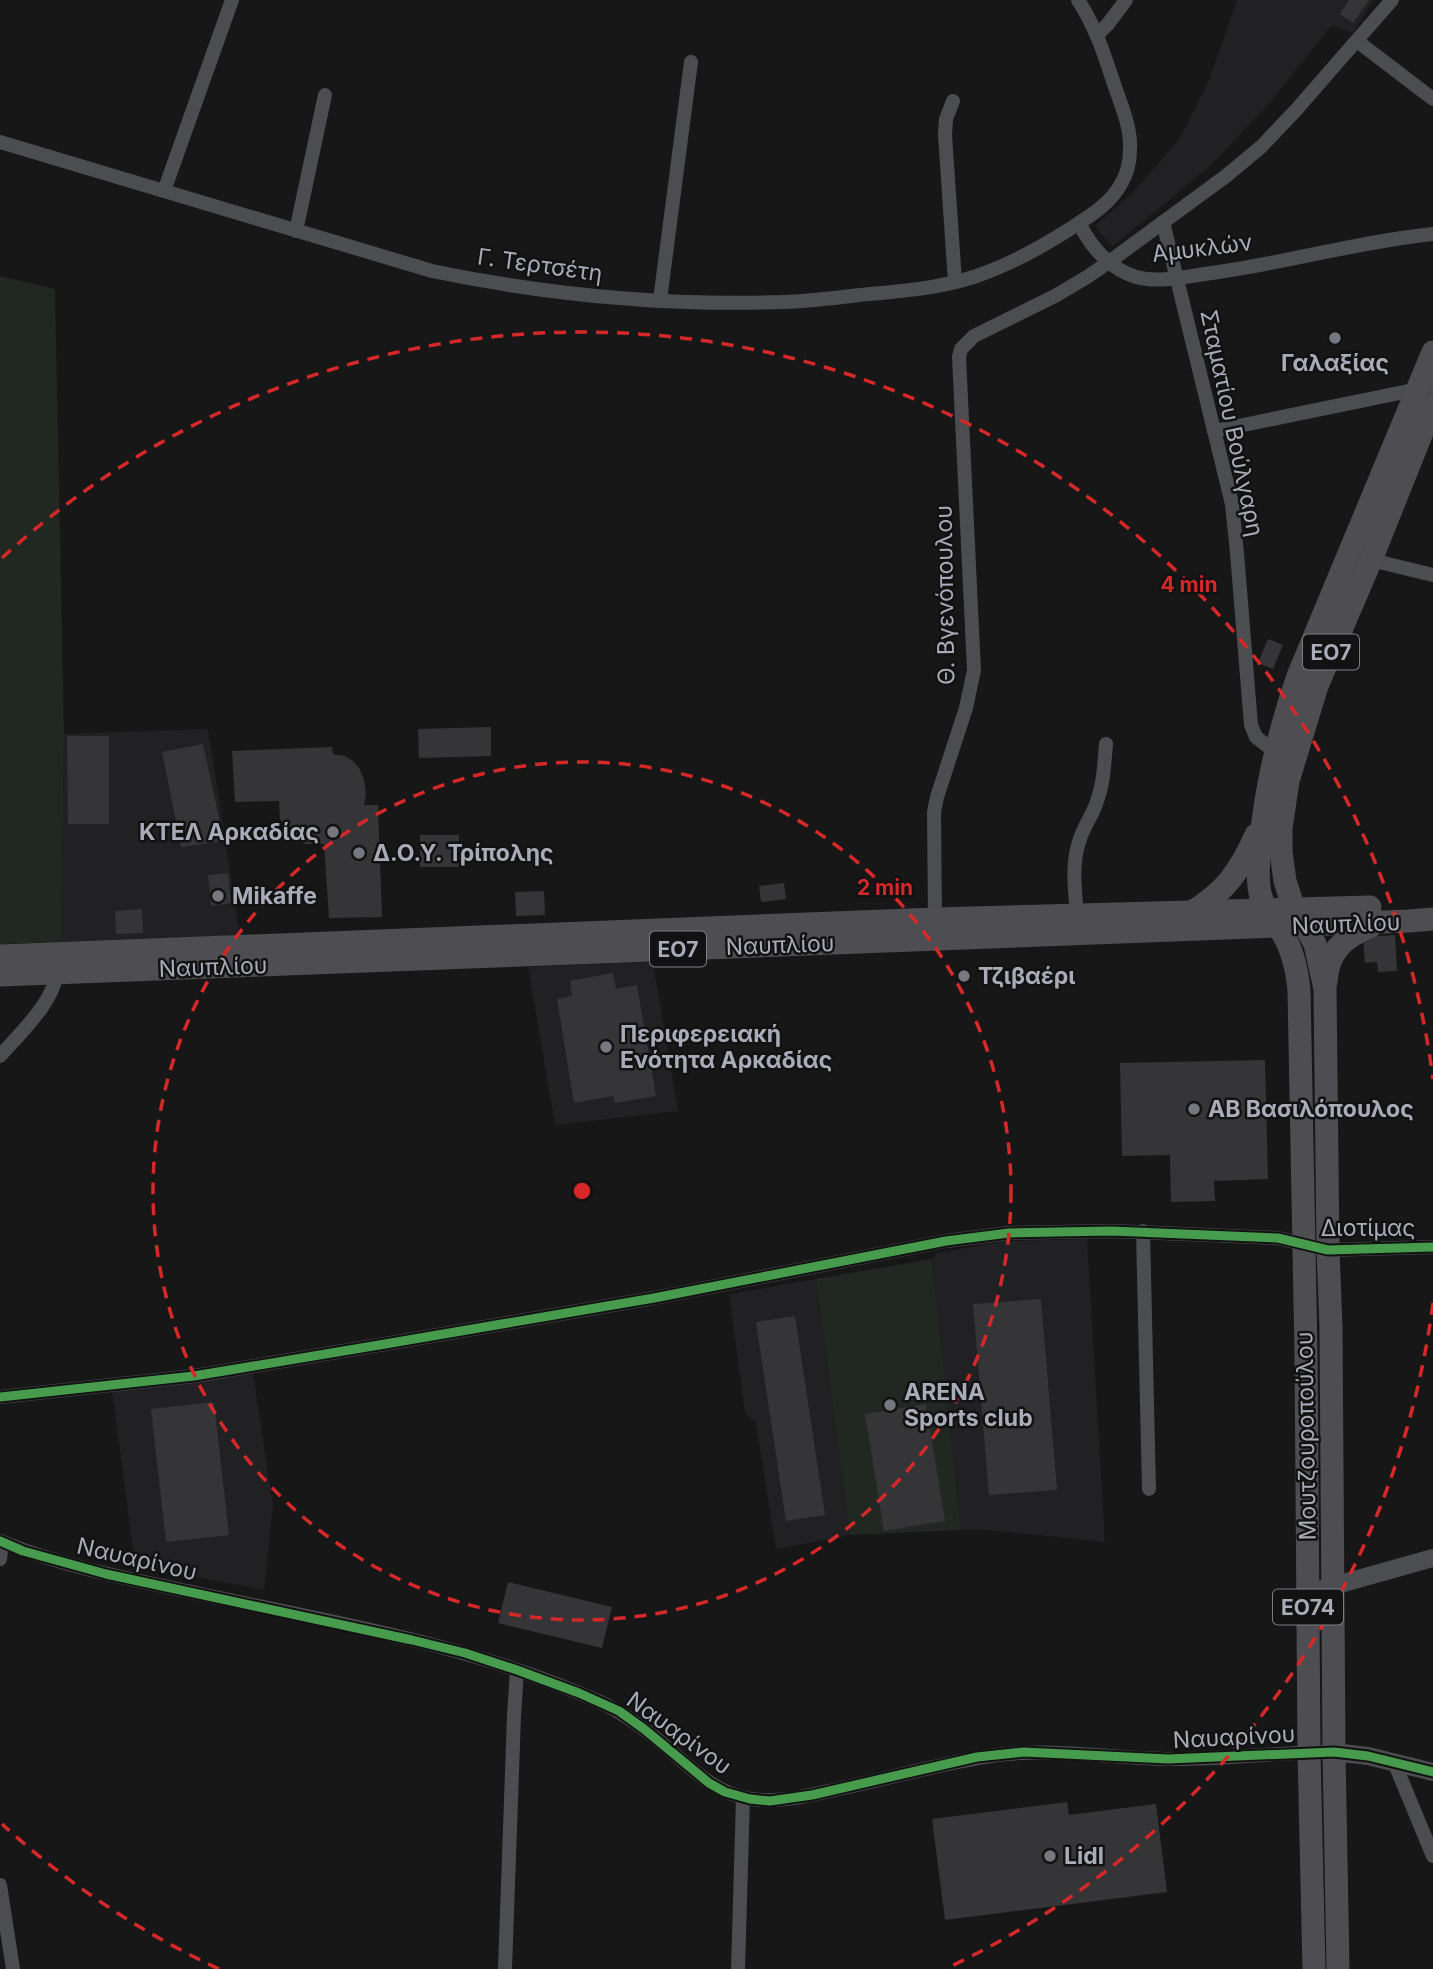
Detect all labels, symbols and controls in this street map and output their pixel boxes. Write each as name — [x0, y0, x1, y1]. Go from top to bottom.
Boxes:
street label: Αμυκλών — [1150, 228, 1254, 268]
street label: Γ. Τερτσέτη — [476, 242, 604, 288]
street label: Σταματίου Βούλγαρη — [1194, 307, 1270, 539]
marker: Γαλαξίας — [1327, 330, 1343, 346]
place label: Γαλαξίας — [1281, 349, 1389, 377]
street label: Θ. Βγενόπουλου — [929, 505, 961, 685]
text: 4 min — [1160, 572, 1218, 597]
road number: ΕΟ7 — [1303, 634, 1359, 670]
place label: ΚΤΕΛ Αρκαδίας — [139, 818, 319, 846]
marker: ΚΤΕΛ Αρκαδίας — [325, 824, 341, 840]
place label: Δ.Ο.Υ. Τρίπολης — [373, 839, 554, 867]
marker: Δ.Ο.Υ. Τρίπολης — [351, 845, 367, 861]
text: 2 min — [857, 875, 913, 900]
place label: Mikaffe — [232, 882, 317, 910]
marker: Mikaffe — [210, 888, 226, 904]
street label: Ναυπλίου — [1291, 908, 1401, 940]
street label: Ναυπλίου — [725, 929, 835, 961]
road number: ΕΟ7 — [650, 932, 706, 967]
street label: Ναυπλίου — [158, 951, 268, 983]
place label: Τζιβαέρι — [978, 962, 1075, 990]
marker: Τζιβαέρι — [956, 968, 972, 984]
place label: Περιφερειακή Ενότητα Αρκαδίας — [620, 1020, 832, 1074]
marker: Περιφερειακή Ενότητα Αρκαδίας — [598, 1039, 614, 1055]
place label: ΑΒ Βασιλόπουλος — [1208, 1095, 1414, 1123]
marker: ΑΒ Βασιλόπουλος — [1186, 1101, 1202, 1117]
centre of rings — [570, 1179, 594, 1203]
street label: Διοτίμας — [1321, 1214, 1415, 1242]
street label: Μουτζουροπούλου — [1290, 1331, 1322, 1541]
place label: ARENA Sports club — [904, 1378, 1033, 1432]
marker: ARENA Sports club — [882, 1397, 898, 1413]
street label: Ναυαρίνου — [74, 1532, 200, 1586]
road number: ΕΟ74 — [1273, 1590, 1343, 1624]
street label: Ναυαρίνου — [621, 1686, 737, 1780]
street label: Ναυαρίνου — [1172, 1720, 1296, 1754]
place label: Lidl — [1064, 1842, 1104, 1870]
marker: Lidl — [1042, 1848, 1058, 1864]

